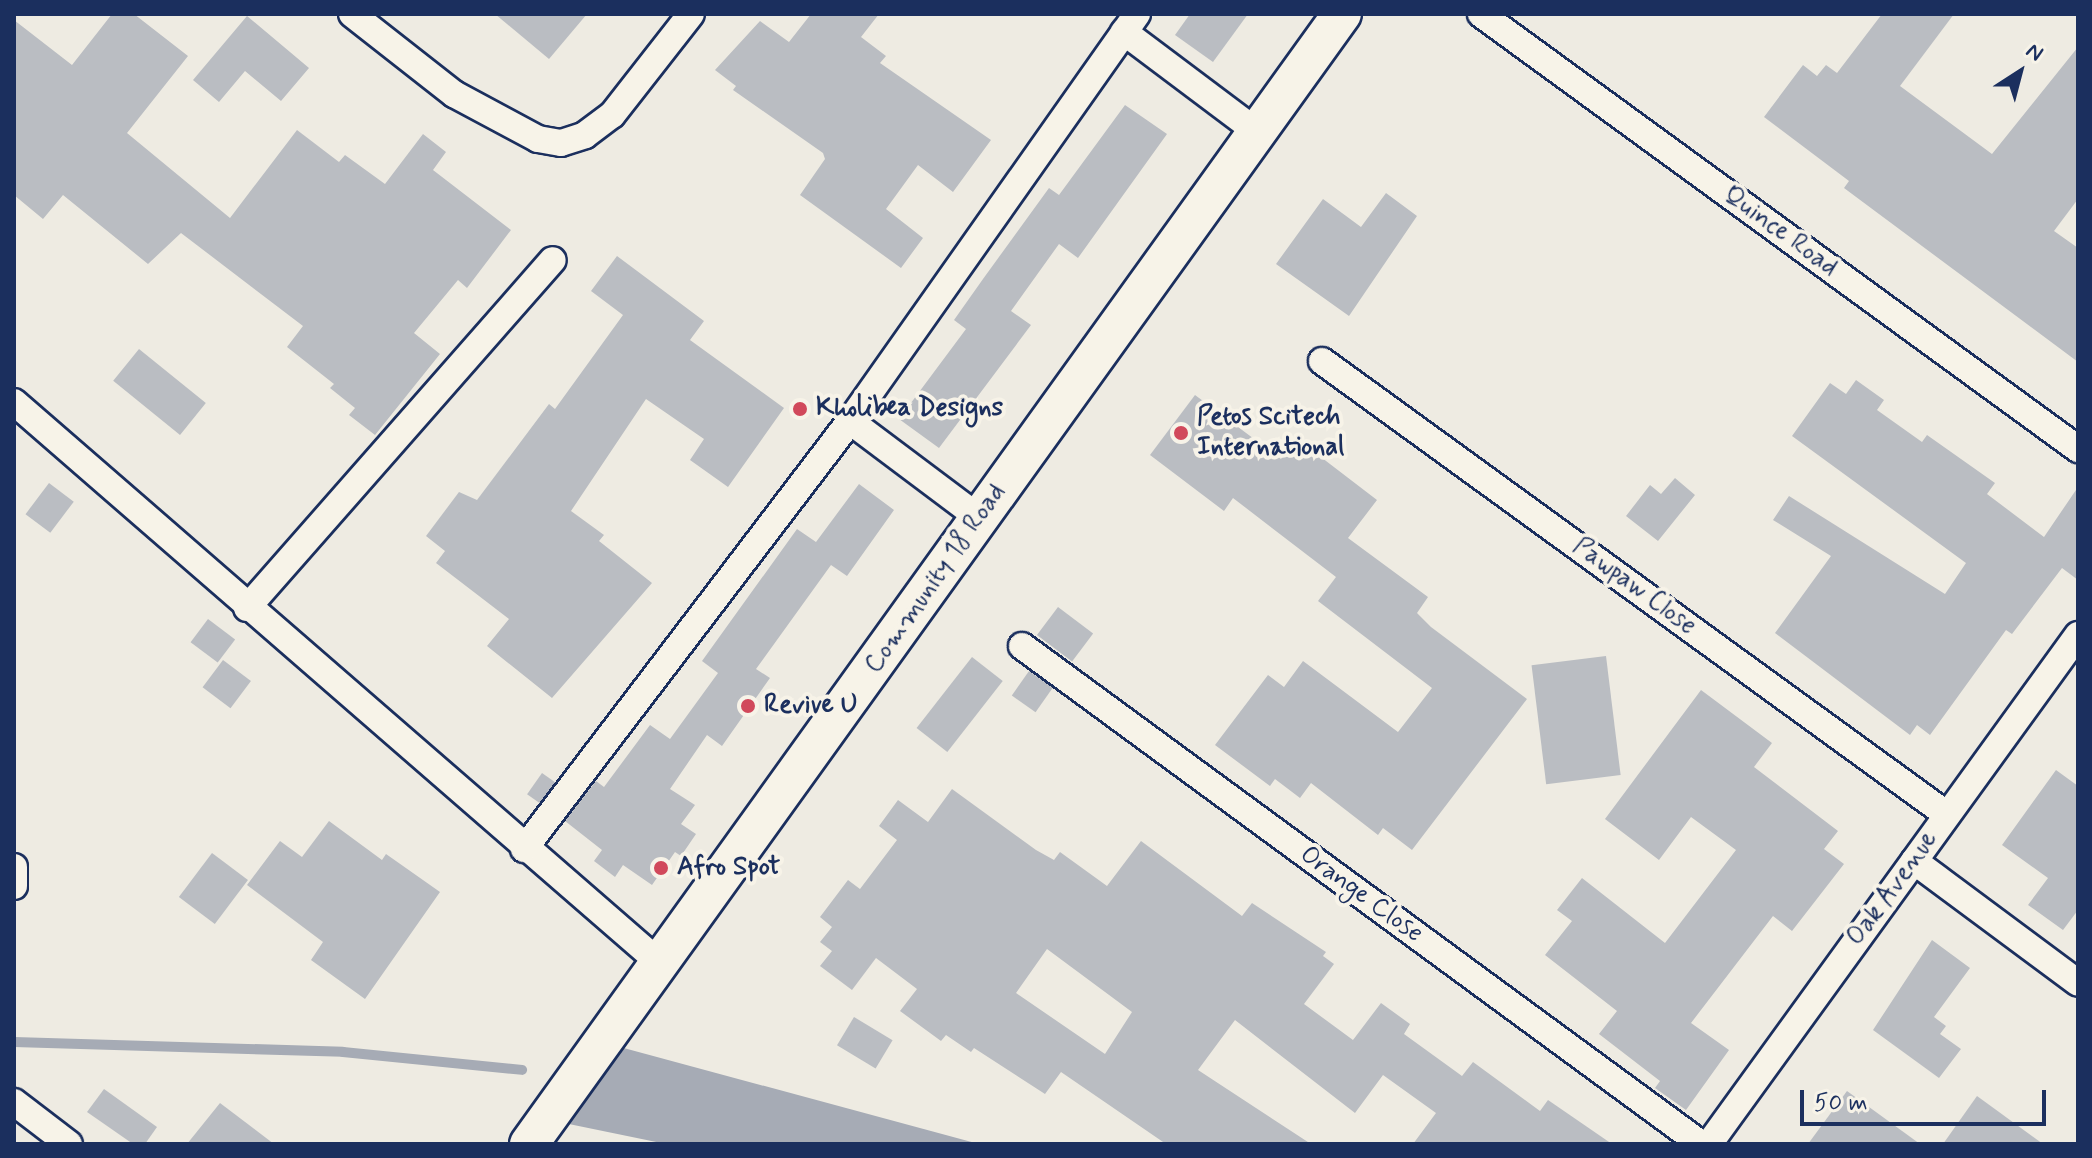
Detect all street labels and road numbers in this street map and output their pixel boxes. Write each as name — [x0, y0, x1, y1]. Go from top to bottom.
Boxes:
street label: Quince Road — [1717, 180, 1843, 284]
street label: Community 18 Road — [859, 478, 1013, 680]
street label: Pawpaw Close — [1564, 530, 1704, 644]
street label: Oak Avenue — [1842, 826, 1944, 952]
street label: Orange Close — [1293, 840, 1429, 950]

